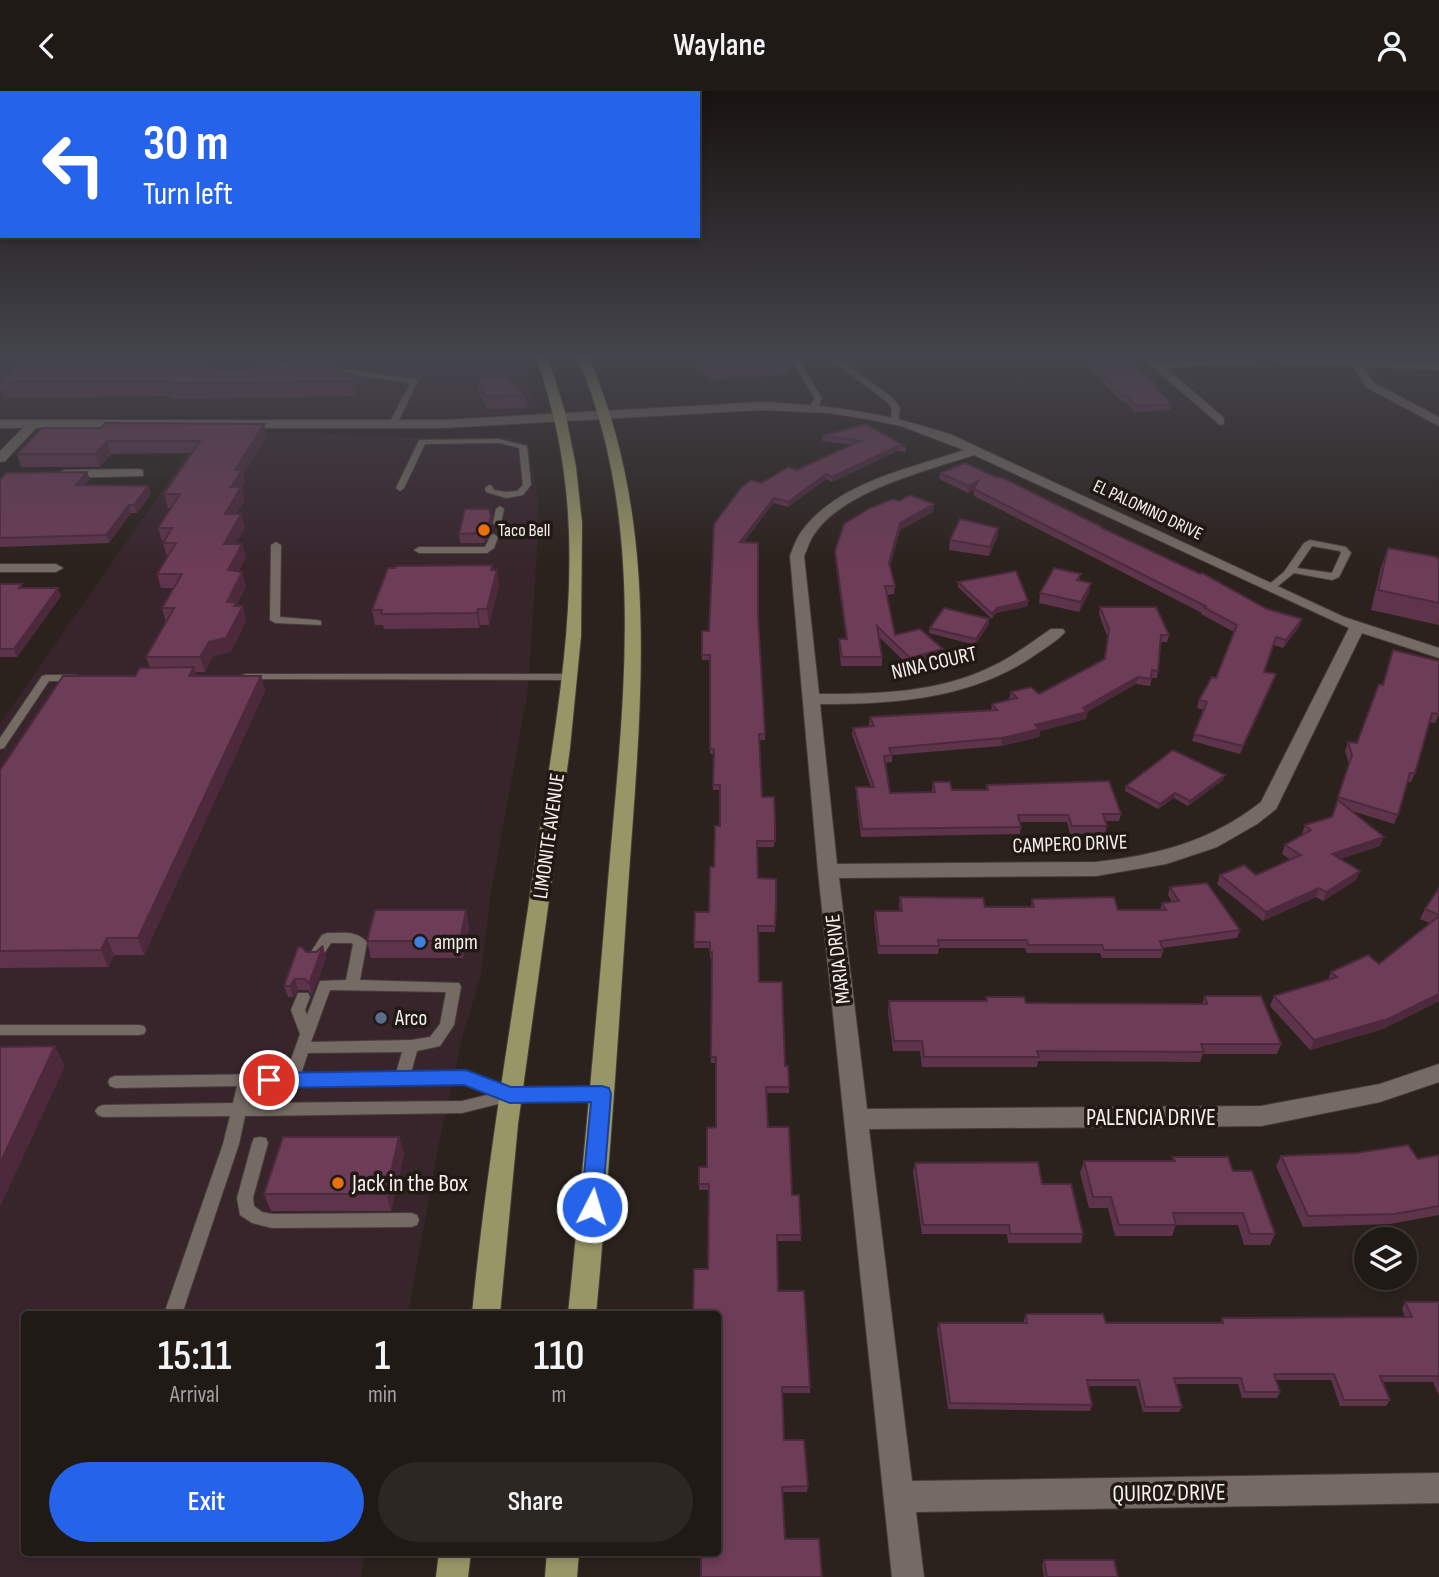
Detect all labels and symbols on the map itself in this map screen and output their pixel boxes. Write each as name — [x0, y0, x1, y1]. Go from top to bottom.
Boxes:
street label: EL PALOMINO DRIVE — [1090, 475, 1206, 545]
place label: Taco Bell — [498, 520, 550, 541]
marker: Taco Bell — [476, 522, 492, 538]
street label: NINA COURT — [889, 641, 980, 685]
street label: LIMONITE AVENUE — [528, 772, 570, 900]
street label: CAMPERO DRIVE — [1012, 830, 1128, 858]
street label: MARIA DRIVE — [820, 913, 856, 1005]
place label: ampm — [434, 930, 478, 955]
marker: ampm — [412, 934, 428, 950]
place label: Arco — [394, 1006, 427, 1031]
marker: Arco — [373, 1010, 389, 1026]
pin — [239, 1050, 299, 1110]
street label: PALENCIA DRIVE — [1086, 1103, 1216, 1132]
place label: Jack in the Box — [351, 1169, 468, 1198]
position arrow — [555, 1170, 629, 1244]
marker: Jack in the Box — [330, 1175, 346, 1191]
street label: QUIROZ DRIVE — [1112, 1478, 1226, 1508]

